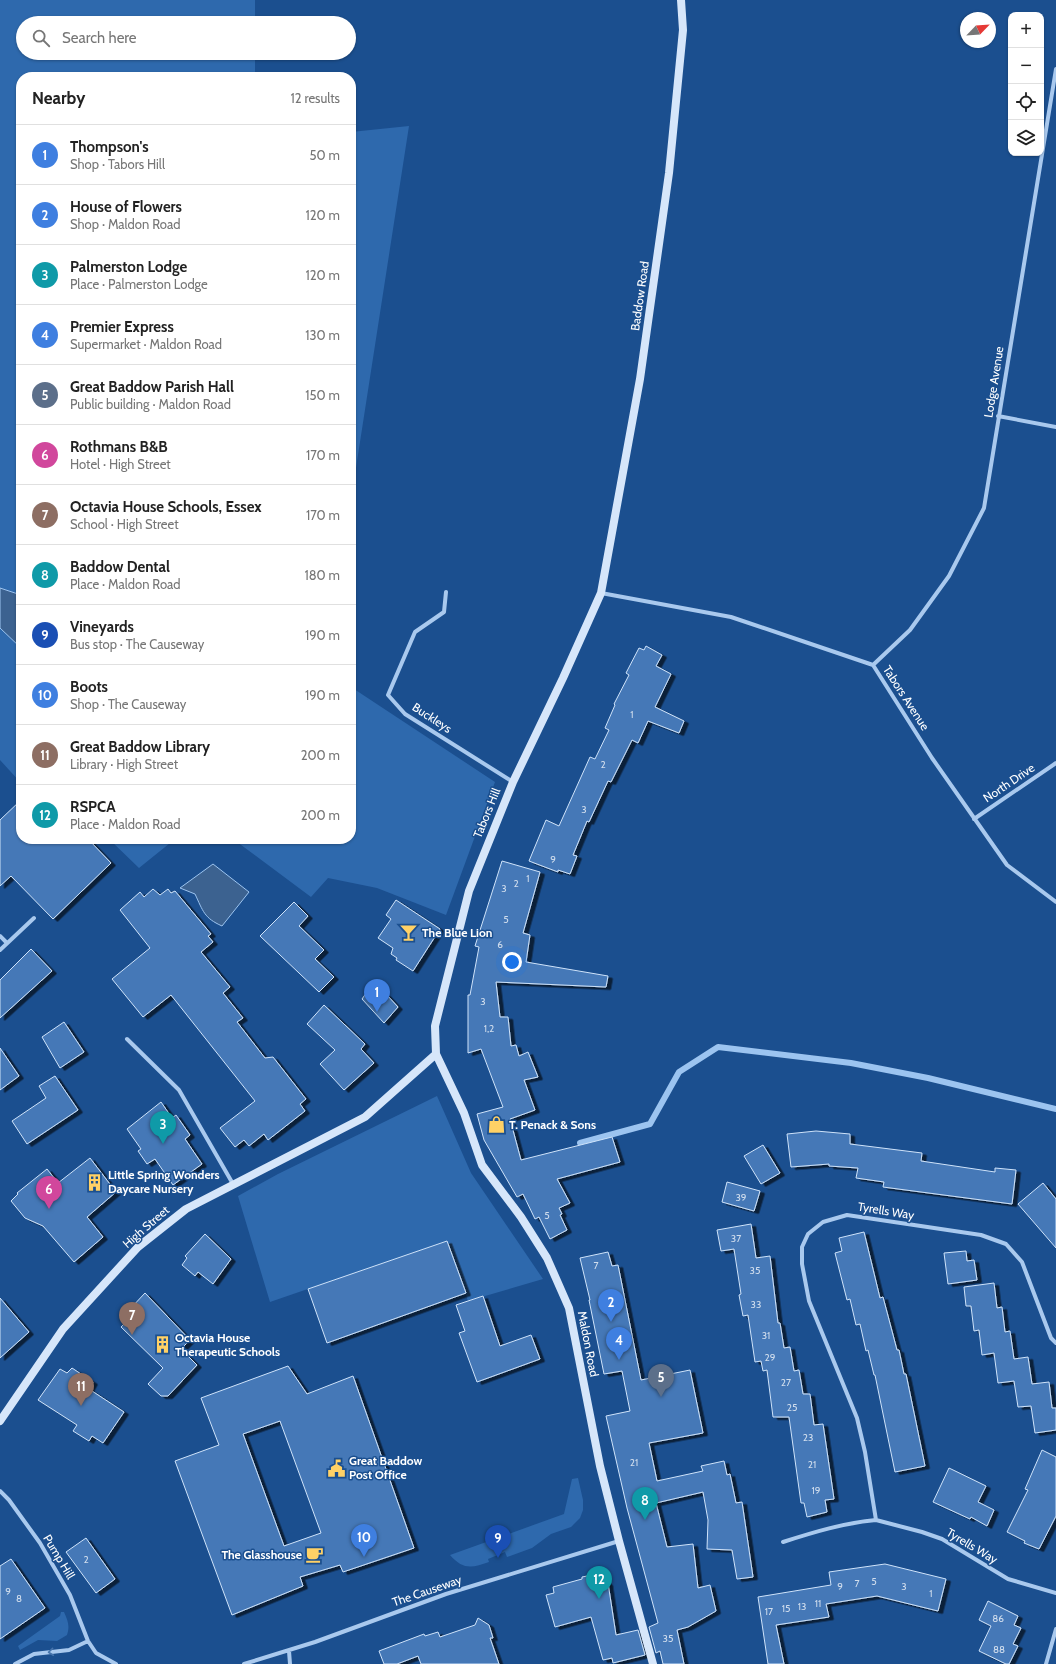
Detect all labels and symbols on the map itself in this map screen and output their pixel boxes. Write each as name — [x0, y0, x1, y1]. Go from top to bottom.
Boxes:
north arrow — [960, 12, 996, 48]
street label: Baddow Road — [627, 260, 652, 332]
street label: Lodge Avenue — [980, 345, 1007, 419]
street label: Tabors Avenue — [880, 663, 933, 733]
street label: Buckleys — [410, 699, 455, 736]
house number: 1 — [630, 708, 634, 721]
house number: 2 — [600, 758, 606, 771]
street label: North Drive — [980, 760, 1037, 805]
street label: Tabors Hill — [470, 785, 503, 840]
house number: 3 — [581, 803, 587, 816]
house number: 9 — [550, 853, 556, 866]
house number: 1 — [526, 872, 530, 885]
house number: 2 — [513, 877, 519, 890]
house number: 3 — [501, 882, 507, 895]
house number: 5 — [503, 913, 509, 926]
bar icon: The Blue Lion — [399, 923, 419, 943]
place label: The Blue Lion — [422, 925, 492, 940]
house number: 6 — [497, 938, 503, 951]
your location — [502, 952, 522, 972]
pin: 1 — [364, 979, 390, 1012]
house number: 3 — [480, 995, 486, 1008]
house number: 1,2 — [484, 1022, 494, 1035]
pin: 3 — [150, 1111, 176, 1144]
shop icon: T. Penack & Sons — [486, 1115, 506, 1135]
place label: T. Penack & Sons — [509, 1117, 596, 1132]
place label: Little Spring Wonders Daycare Nursery — [108, 1167, 220, 1196]
building icon: Little Spring Wonders Daycare Nursery — [85, 1172, 105, 1192]
pin: 6 — [36, 1176, 62, 1209]
house number: 39 — [735, 1191, 747, 1204]
street label: Tyrells Way — [857, 1199, 915, 1222]
street label: High Street — [119, 1202, 172, 1251]
house number: 5 — [544, 1209, 550, 1222]
house number: 37 — [731, 1232, 741, 1245]
house number: 7 — [593, 1259, 599, 1272]
house number: 35 — [750, 1264, 760, 1277]
pin: 2 — [598, 1289, 624, 1322]
house number: 33 — [751, 1298, 761, 1311]
pin: 7 — [119, 1302, 145, 1335]
street label: Maldon Road — [575, 1310, 602, 1378]
pin: 4 — [606, 1327, 632, 1360]
house number: 31 — [762, 1329, 770, 1342]
place label: Octavia House Therapeutic Schools — [175, 1330, 280, 1359]
building icon: Octavia House Therapeutic Schools — [152, 1335, 172, 1355]
house number: 29 — [765, 1351, 776, 1364]
pin: 5 — [648, 1364, 674, 1397]
pin: 11 — [68, 1373, 94, 1406]
house number: 27 — [781, 1376, 791, 1389]
house number: 25 — [787, 1401, 797, 1414]
house number: 23 — [803, 1431, 813, 1444]
place label: Great Baddow Post Office — [349, 1453, 423, 1482]
house number: 21 — [630, 1456, 638, 1469]
public building icon: Great Baddow Post Office — [326, 1458, 346, 1478]
house number: 21 — [808, 1458, 816, 1471]
house number: 19 — [812, 1484, 821, 1497]
pin: 8 — [632, 1487, 658, 1520]
pin: 10 — [351, 1524, 377, 1557]
street label: Tyrells Way — [944, 1524, 1001, 1567]
pin: 9 — [485, 1525, 511, 1558]
street label: Pump Hill — [40, 1532, 79, 1582]
cafe icon: The Glasshouse — [305, 1545, 325, 1565]
place label: The Glasshouse — [221, 1547, 302, 1562]
house number: 2 — [83, 1553, 89, 1566]
pin: 12 — [586, 1566, 612, 1599]
street label: The Causeway — [390, 1572, 464, 1609]
house number: 5 — [871, 1575, 877, 1588]
house number: 7 — [854, 1577, 860, 1590]
house number: 9 — [837, 1580, 843, 1593]
house number: 3 — [901, 1580, 907, 1593]
house number: 9 — [5, 1585, 11, 1598]
house number: 1 — [929, 1587, 933, 1600]
house number: 8 — [16, 1592, 22, 1605]
house number: 11 — [815, 1597, 821, 1610]
house number: 13 — [798, 1600, 806, 1613]
house number: 15 — [782, 1602, 790, 1615]
house number: 17 — [765, 1605, 773, 1618]
house number: 86 — [992, 1612, 1004, 1625]
house number: 35 — [663, 1632, 673, 1645]
house number: 88 — [993, 1643, 1005, 1656]
one-way arrow — [48, 1647, 54, 1656]

